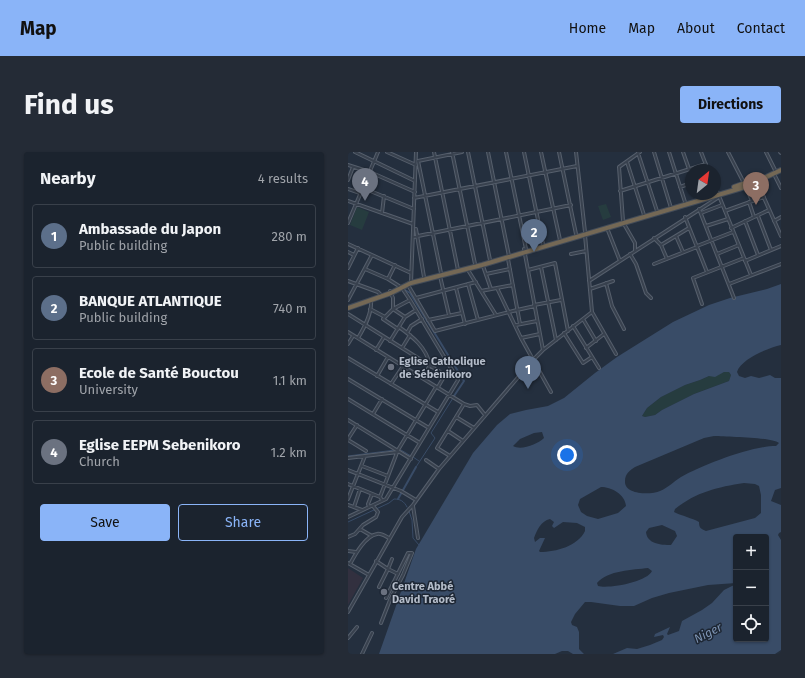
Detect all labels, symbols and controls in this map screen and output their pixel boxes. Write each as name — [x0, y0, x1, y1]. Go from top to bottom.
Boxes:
text: Map — [20, 17, 57, 40]
text: Home — [569, 20, 606, 37]
text: Map — [628, 20, 655, 37]
text: About — [677, 20, 715, 37]
text: Contact — [737, 20, 785, 37]
button: Directions — [680, 86, 781, 123]
text: Find us — [24, 88, 114, 121]
north arrow — [685, 164, 721, 200]
text: Nearby — [40, 168, 95, 189]
pin: 4 — [352, 168, 378, 201]
text: 4 results — [258, 171, 308, 186]
pin: 3 — [743, 172, 769, 205]
pin: 2 — [521, 219, 547, 252]
text: Ambassade du Japon — [79, 220, 221, 238]
text: 1 — [51, 229, 57, 244]
text: 280 m — [272, 229, 307, 244]
text: Public building — [79, 238, 167, 253]
text: BANQUE ATLANTIQUE — [79, 292, 222, 310]
text: 2 — [51, 301, 57, 316]
text: 740 m — [273, 301, 307, 316]
text: Public building — [79, 310, 167, 325]
place label: Eglise Catholique de Sébénikoro — [399, 355, 486, 381]
pin: 1 — [515, 356, 541, 389]
marker: Eglise Catholique de Sébénikoro — [386, 362, 396, 372]
text: Ecole de Santé Bouctou — [79, 364, 239, 382]
text: 3 — [51, 373, 57, 388]
text: 1.1 km — [273, 373, 307, 388]
text: University — [79, 382, 138, 397]
text: Eglise EEPM Sebenikoro — [79, 436, 240, 454]
text: 4 — [50, 445, 58, 460]
text: 1.2 km — [271, 445, 307, 460]
your location — [557, 445, 577, 465]
text: Church — [79, 454, 120, 469]
button: Save — [40, 504, 170, 541]
button: Share — [178, 504, 308, 541]
map controls — [733, 534, 769, 642]
button: + — [733, 534, 769, 570]
button: − — [733, 570, 769, 606]
place label: Centre Abbé David Traoré — [392, 580, 455, 606]
marker: Centre Abbé David Traoré — [379, 587, 389, 597]
button: locate — [733, 606, 769, 642]
water label: Niger — [692, 620, 725, 646]

